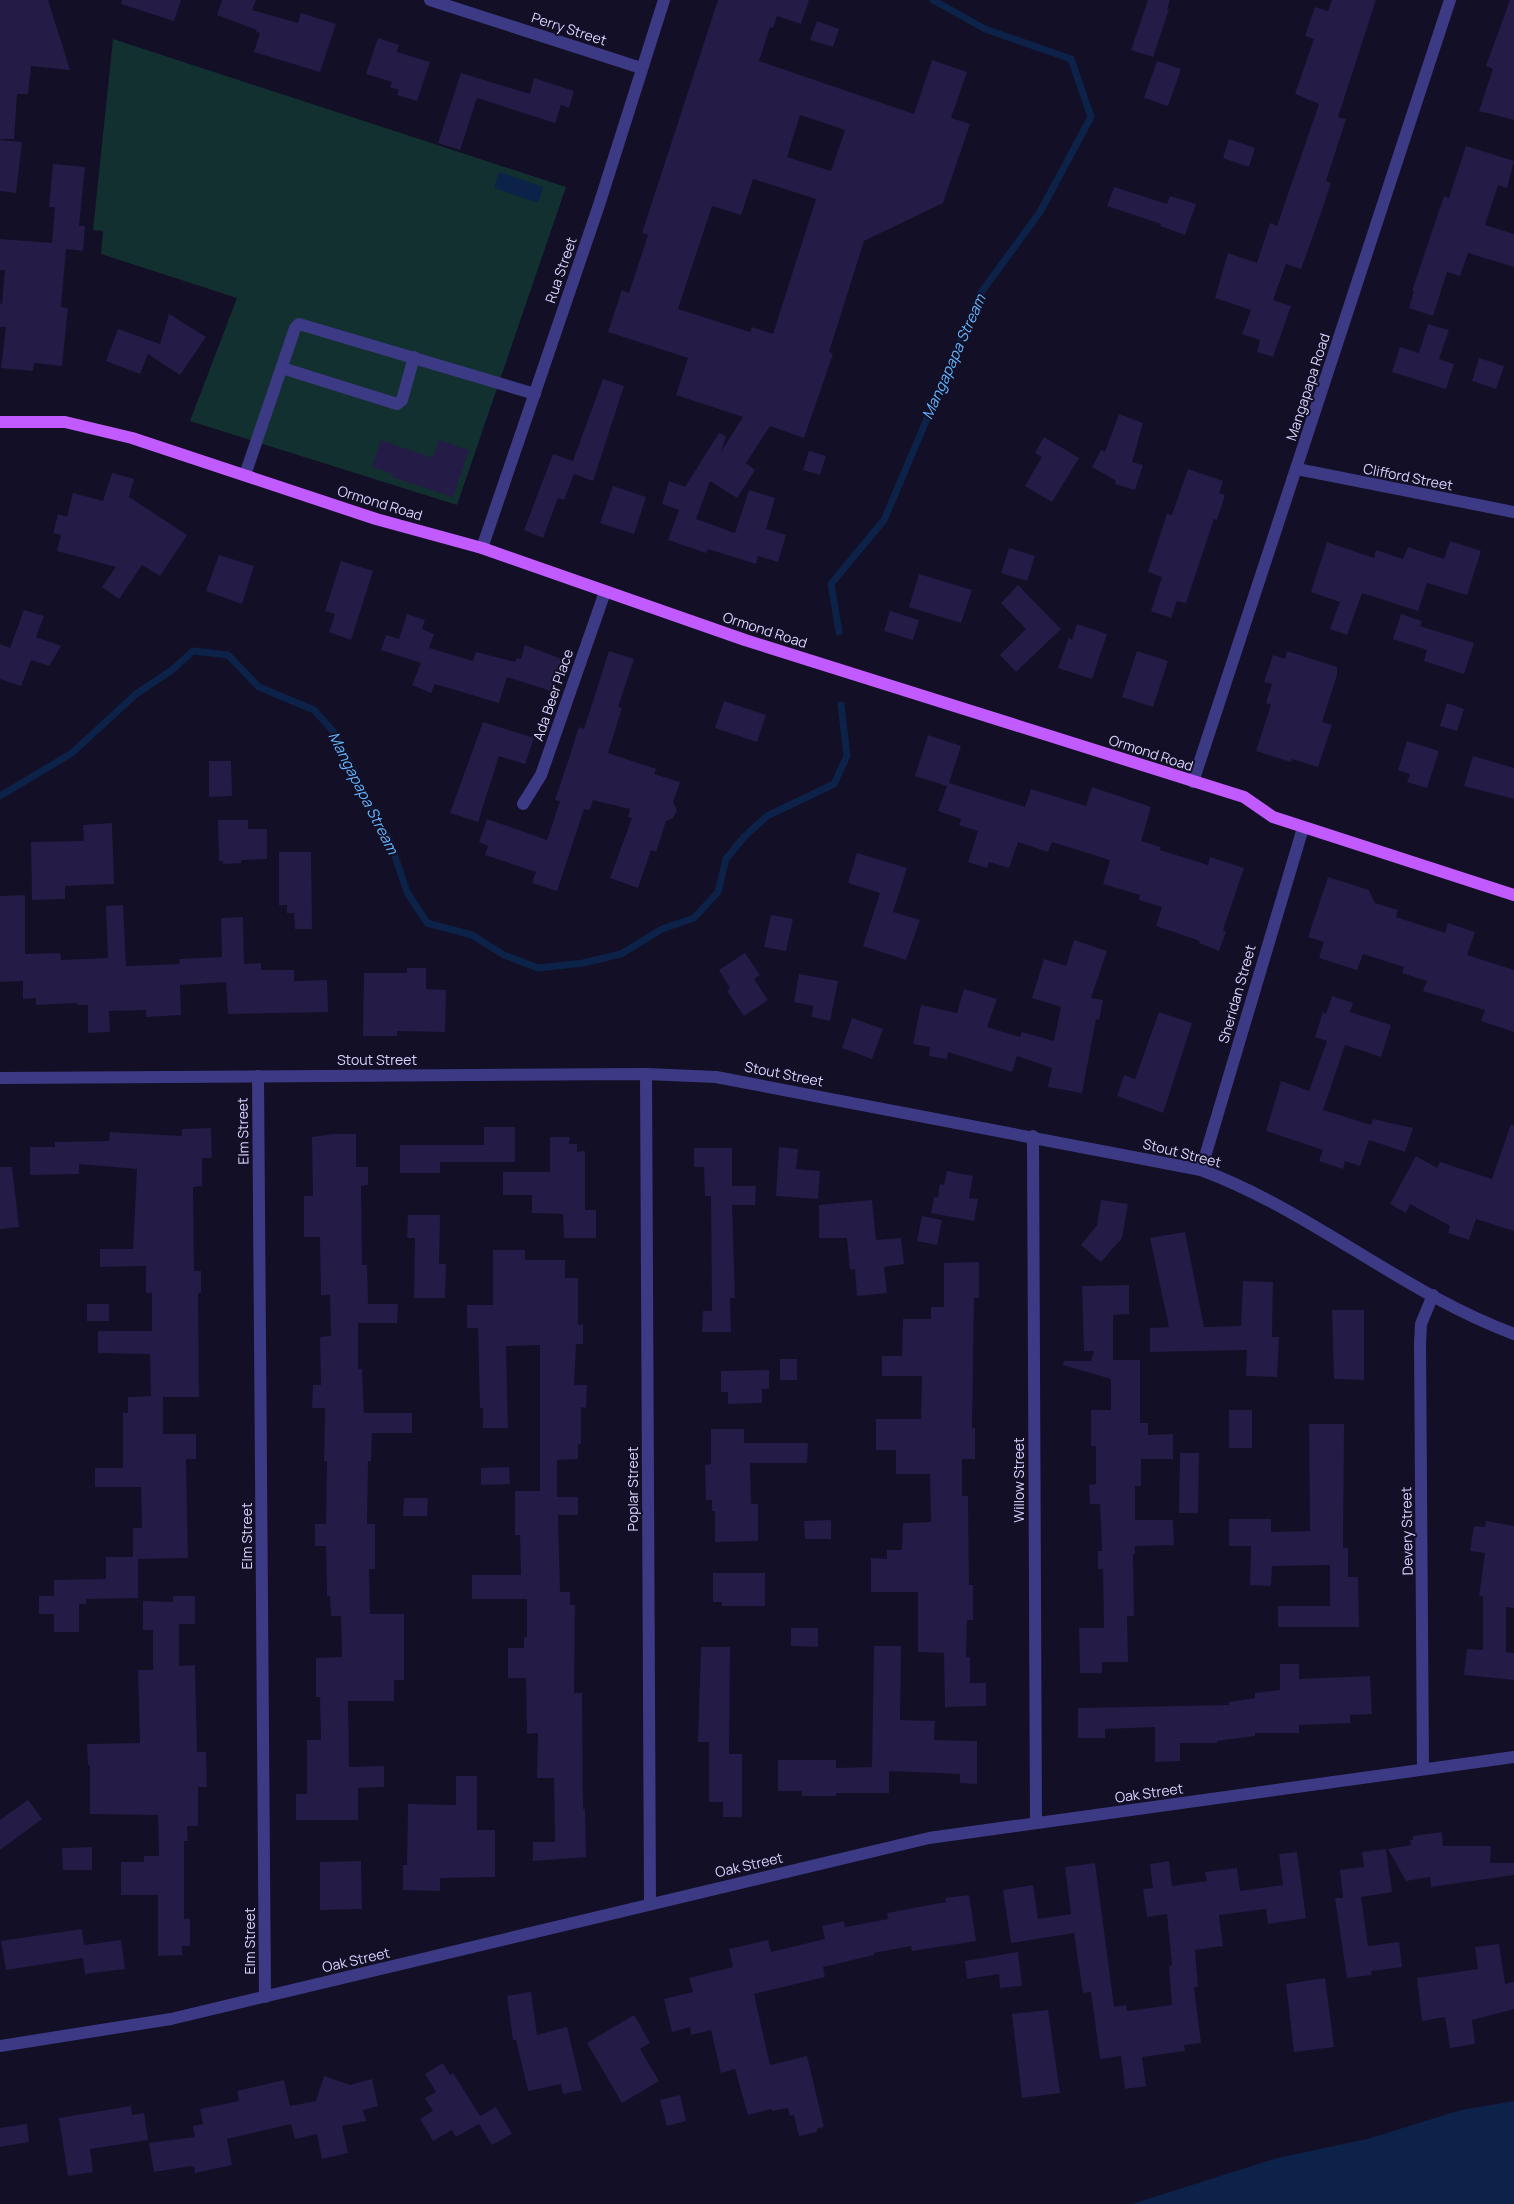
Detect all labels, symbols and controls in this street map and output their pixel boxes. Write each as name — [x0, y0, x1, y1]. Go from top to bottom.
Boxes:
street label: Perry Street — [529, 7, 610, 50]
street label: Rua Street — [540, 234, 581, 305]
water label: Mangapapa Stream — [917, 290, 991, 423]
street label: Mangapapa Road — [1281, 331, 1334, 443]
street label: Clifford Street — [1362, 459, 1455, 495]
street label: Ormond Road — [335, 481, 425, 524]
street label: Ormond Road — [720, 607, 810, 652]
street label: Ada Beer Place — [528, 646, 577, 743]
water label: Mangapapa Stream — [324, 728, 404, 859]
street label: Ormond Road — [1106, 730, 1196, 775]
street label: Sheridan Street — [1213, 942, 1260, 1045]
street label: Stout Street — [337, 1050, 417, 1069]
street label: Stout Street — [743, 1057, 826, 1091]
street label: Elm Street — [232, 1097, 253, 1165]
street label: Stout Street — [1141, 1134, 1224, 1172]
street label: Willow Street — [1009, 1437, 1028, 1523]
street label: Poplar Street — [623, 1446, 642, 1532]
street label: Devery Street — [1396, 1486, 1417, 1575]
street label: Elm Street — [237, 1502, 256, 1570]
street label: Oak Street — [1114, 1778, 1185, 1807]
street label: Oak Street — [713, 1847, 785, 1882]
street label: Elm Street — [240, 1907, 259, 1975]
street label: Oak Street — [320, 1942, 392, 1977]

